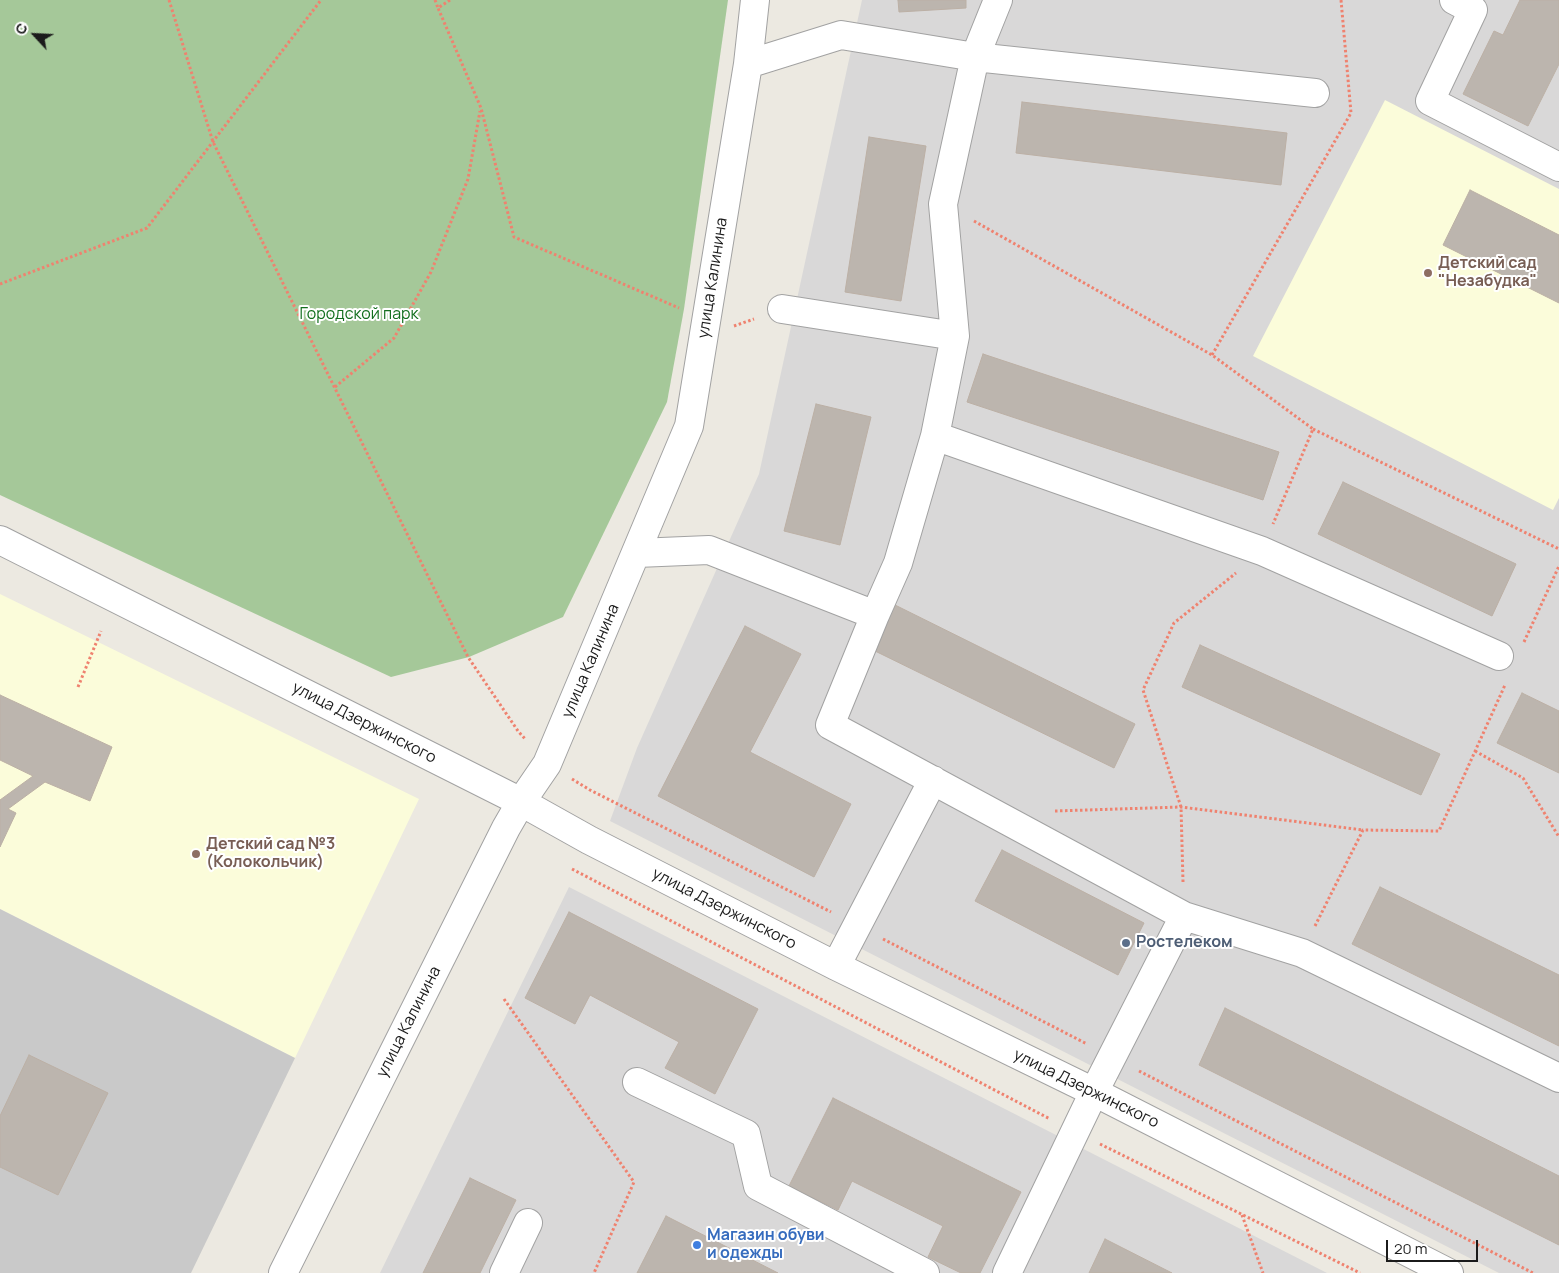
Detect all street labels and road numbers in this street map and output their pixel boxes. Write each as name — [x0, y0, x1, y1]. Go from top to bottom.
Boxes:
street label: улица Калинина — [694, 216, 732, 340]
street label: улица Калинина — [558, 601, 624, 721]
street label: улица Дзержинского — [289, 678, 439, 768]
street label: улица Дзержинского — [649, 864, 799, 954]
street label: улица Калинина — [373, 963, 445, 1081]
street label: улица Дзержинского — [1010, 1045, 1162, 1133]

